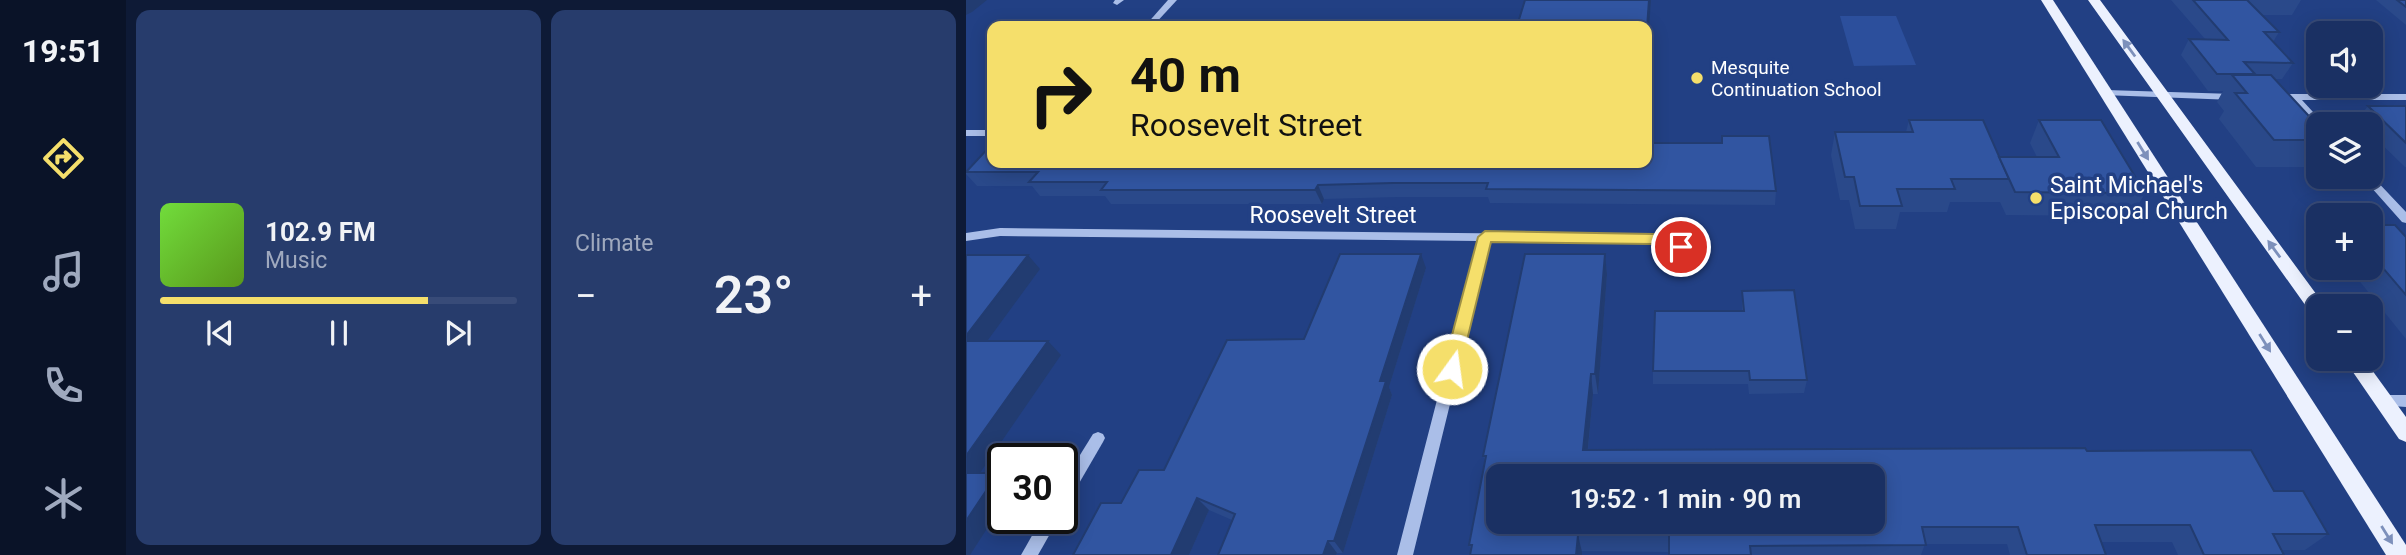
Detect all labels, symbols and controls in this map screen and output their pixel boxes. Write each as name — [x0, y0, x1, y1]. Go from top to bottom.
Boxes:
map controls — [2306, 21, 2383, 371]
button: sound — [2306, 21, 2383, 98]
text: 19:51 — [22, 32, 104, 70]
one-way arrow — [2123, 39, 2137, 57]
text: 40 m — [1130, 47, 1241, 104]
icon: right — [1015, 49, 1106, 140]
place label: Mesquite Continuation School — [1711, 56, 1882, 101]
marker: Mesquite Continuation School — [1689, 70, 1705, 86]
text: Roosevelt Street — [1130, 106, 1362, 144]
button: layers — [2306, 112, 2383, 189]
icon: directions — [39, 134, 88, 183]
one-way arrow — [2136, 141, 2149, 161]
place label: Saint Michael's Episcopal Church — [2050, 172, 2228, 225]
marker: Saint Michael's Episcopal Church — [2028, 190, 2044, 206]
street label: Roosevelt Street — [1249, 202, 1417, 229]
button: + — [2306, 203, 2383, 280]
text: 102.9 FM — [265, 217, 376, 247]
pin — [1651, 217, 1711, 277]
icon: arrive — [1662, 228, 1700, 266]
text: Climate — [575, 230, 654, 257]
one-way arrow — [2267, 240, 2281, 258]
icon: music — [39, 247, 88, 296]
text: Music — [265, 247, 327, 274]
text: 23° — [714, 265, 793, 326]
text: − — [575, 274, 597, 318]
text: + — [910, 274, 932, 318]
button: − — [2306, 294, 2383, 371]
icon: previous — [201, 314, 239, 352]
icon: pause — [320, 314, 358, 352]
icon: next — [439, 314, 477, 352]
position arrow — [1415, 332, 1489, 406]
one-way arrow — [2258, 333, 2271, 353]
icon: phone — [39, 361, 88, 410]
speed limit sign: 30 — [987, 443, 1078, 534]
icon: climate — [39, 474, 88, 523]
text: 19:52 · 1 min · 90 m — [1570, 484, 1801, 514]
one-way arrow — [2380, 525, 2393, 545]

